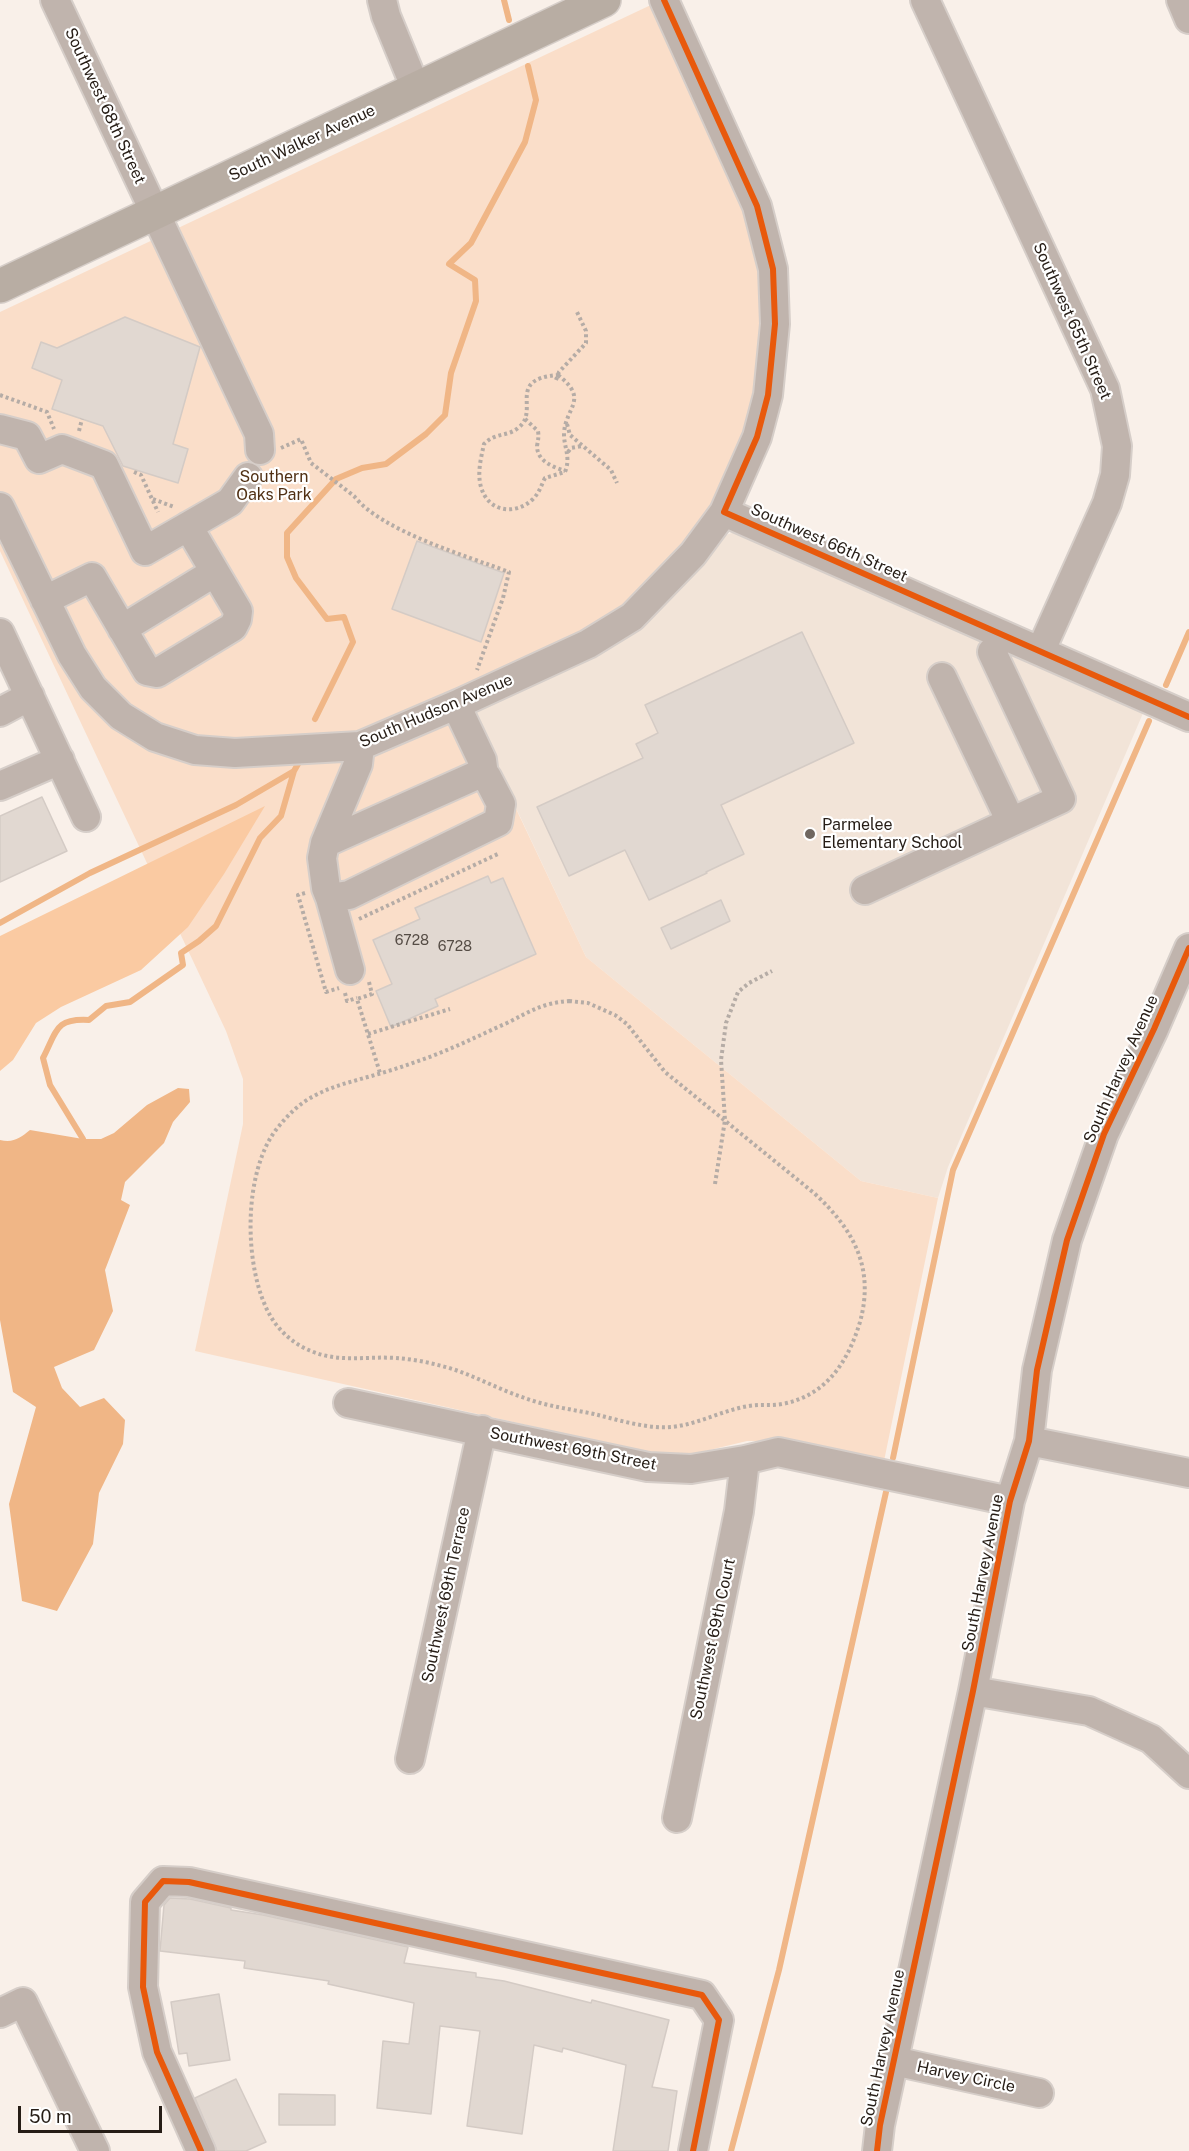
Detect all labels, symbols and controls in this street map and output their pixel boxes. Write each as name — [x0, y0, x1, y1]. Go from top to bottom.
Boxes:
street label: Southwest 68th Street — [60, 25, 150, 187]
street label: South Walker Avenue — [226, 101, 378, 185]
street label: Southwest 65th Street — [1029, 240, 1115, 402]
park label: Southern Oaks Park — [236, 467, 312, 505]
street label: Southwest 66th Street — [748, 500, 910, 586]
street label: South Hudson Avenue — [356, 670, 516, 752]
place label: Parmelee Elementary School — [822, 815, 962, 853]
marker: Parmelee Elementary School — [803, 827, 817, 841]
house number: 6728 — [395, 933, 429, 949]
house number: 6728 — [438, 939, 472, 955]
street label: South Harvey Avenue — [1080, 992, 1162, 1146]
street label: Southwest 69th Street — [488, 1423, 658, 1475]
street label: South Harvey Avenue — [958, 1493, 1008, 1653]
street label: Southwest 69th Terrace — [418, 1505, 474, 1685]
street label: Southwest 69th Court — [687, 1557, 739, 1721]
street label: South Harvey Avenue — [857, 1968, 909, 2128]
street label: Harvey Circle — [915, 2057, 1017, 2097]
scale bar — [21, 2094, 165, 2132]
text: 50 m — [29, 2106, 72, 2127]

